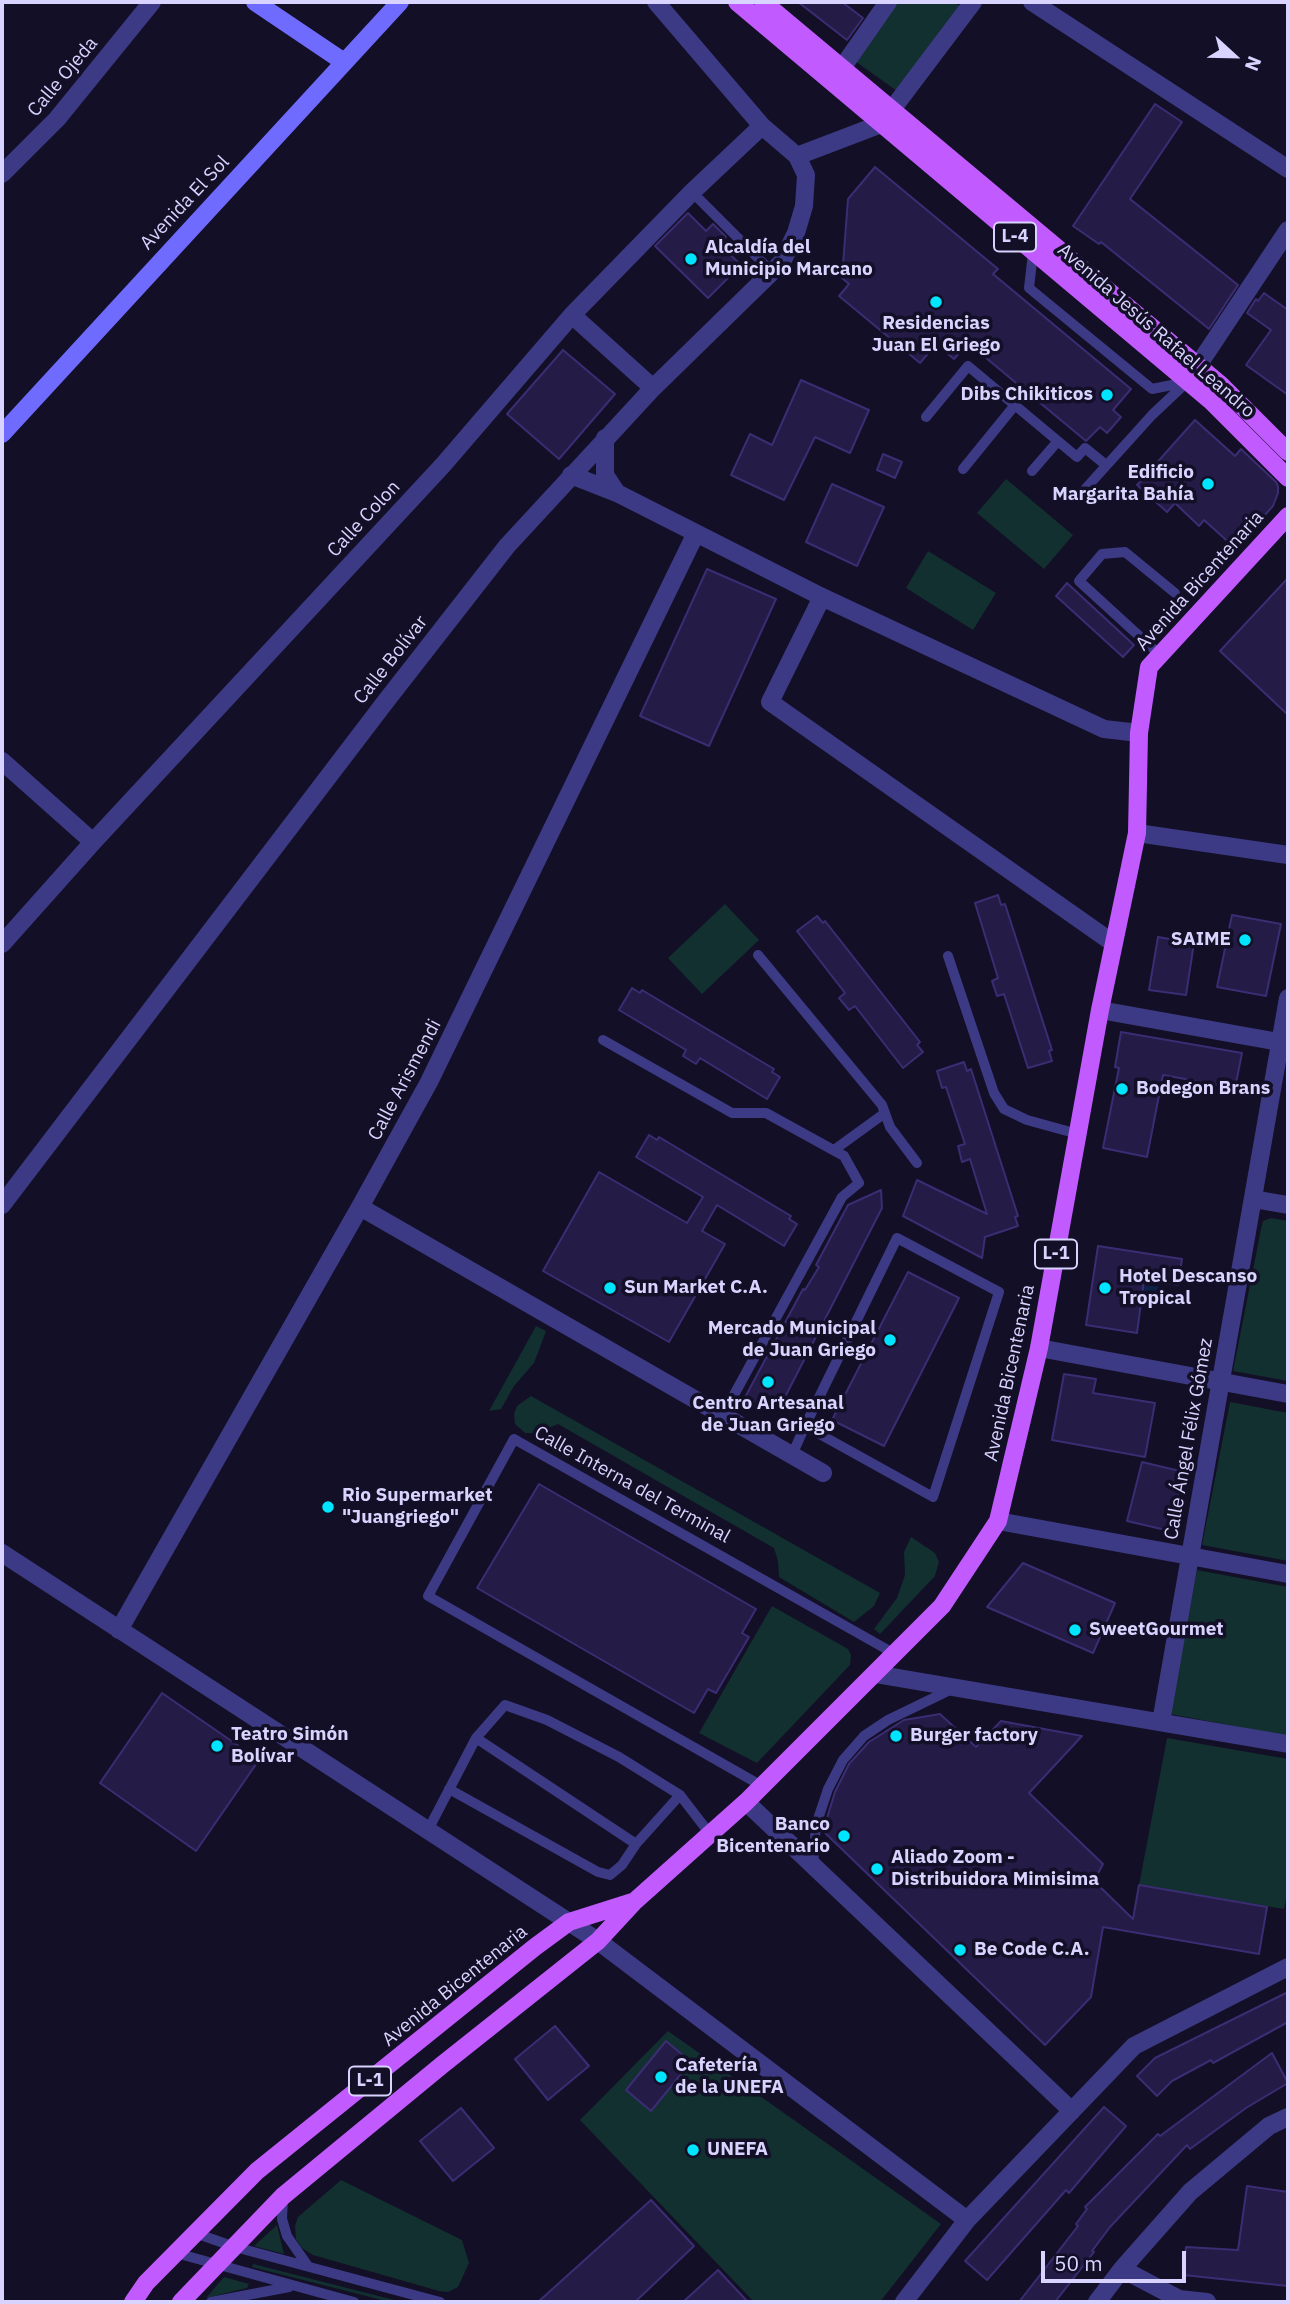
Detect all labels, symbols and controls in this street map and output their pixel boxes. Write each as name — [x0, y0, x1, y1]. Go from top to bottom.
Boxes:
north arrow — [1199, 21, 1269, 91]
street label: Calle Ojeda — [23, 33, 103, 121]
text: N — [1240, 53, 1267, 75]
street label: Avenida El Sol — [136, 151, 234, 255]
road number: L-4 — [994, 222, 1036, 251]
place label: Alcaldía del Municipio Marcano — [705, 237, 873, 281]
street label: Avenida Jesús Rafael Leandro — [1053, 239, 1259, 423]
marker: Alcaldía del Municipio Marcano — [683, 251, 699, 267]
marker: Residencias Juan El Griego — [928, 294, 944, 310]
place label: Residencias Juan El Griego — [872, 313, 1000, 357]
place label: Dibs Chikiticos — [960, 384, 1093, 406]
marker: Dibs Chikiticos — [1099, 387, 1115, 403]
place label: Edificio Margarita Bahía — [1052, 462, 1194, 506]
street label: Calle Colon — [323, 476, 405, 562]
marker: Edificio Margarita Bahía — [1200, 476, 1216, 492]
street label: Avenida Bicentenaria — [1131, 506, 1269, 656]
street label: Calle Bolívar — [349, 611, 433, 709]
place label: SAIME — [1171, 929, 1231, 951]
marker: SAIME — [1237, 932, 1253, 948]
street label: Calle Arismendi — [364, 1016, 446, 1144]
place label: Bodegon Brans — [1136, 1078, 1270, 1100]
marker: Bodegon Brans — [1114, 1081, 1130, 1097]
road number: L-1 — [1035, 1240, 1077, 1268]
place label: Hotel Descanso Tropical — [1119, 1266, 1257, 1310]
place label: Sun Market C.A. — [624, 1277, 768, 1299]
marker: Sun Market C.A. — [602, 1280, 618, 1296]
marker: Hotel Descanso Tropical — [1097, 1280, 1113, 1296]
street label: Avenida Bicentenaria — [980, 1282, 1040, 1464]
place label: Mercado Municipal de Juan Griego — [708, 1318, 876, 1362]
marker: Mercado Municipal de Juan Griego — [882, 1332, 898, 1348]
street label: Calle Ángel Félix Gómez — [1160, 1336, 1218, 1542]
marker: Centro Artesanal de Juan Griego — [760, 1374, 776, 1390]
place label: Centro Artesanal de Juan Griego — [692, 1393, 844, 1437]
street label: Calle Interna del Terminal — [530, 1422, 734, 1548]
place label: Rio Supermarket "Juangriego" — [342, 1485, 492, 1529]
marker: Rio Supermarket "Juangriego" — [320, 1499, 336, 1515]
place label: SweetGourmet — [1089, 1619, 1224, 1641]
marker: SweetGourmet — [1067, 1622, 1083, 1638]
place label: Teatro Simón Bolívar — [231, 1724, 349, 1768]
place label: Burger factory — [910, 1725, 1038, 1747]
marker: Burger factory — [888, 1728, 904, 1744]
marker: Teatro Simón Bolívar — [209, 1738, 225, 1754]
place label: Banco Bicentenario — [716, 1814, 830, 1858]
marker: Banco Bicentenario — [836, 1828, 852, 1844]
place label: Aliado Zoom - Distribuidora Mimisima — [891, 1847, 1099, 1891]
marker: Aliado Zoom - Distribuidora Mimisima — [869, 1861, 885, 1877]
street label: Avenida Bicentenaria — [378, 1920, 532, 2052]
place label: Be Code C.A. — [974, 1939, 1090, 1961]
marker: Be Code C.A. — [952, 1942, 968, 1958]
place label: Cafetería de la UNEFA — [675, 2055, 784, 2099]
road number: L-1 — [349, 2066, 391, 2096]
marker: Cafetería de la UNEFA — [653, 2069, 669, 2085]
place label: UNEFA — [707, 2139, 768, 2161]
marker: UNEFA — [685, 2142, 701, 2158]
scale bar — [1045, 2238, 1190, 2282]
text: 50 m — [1054, 2249, 1103, 2277]

